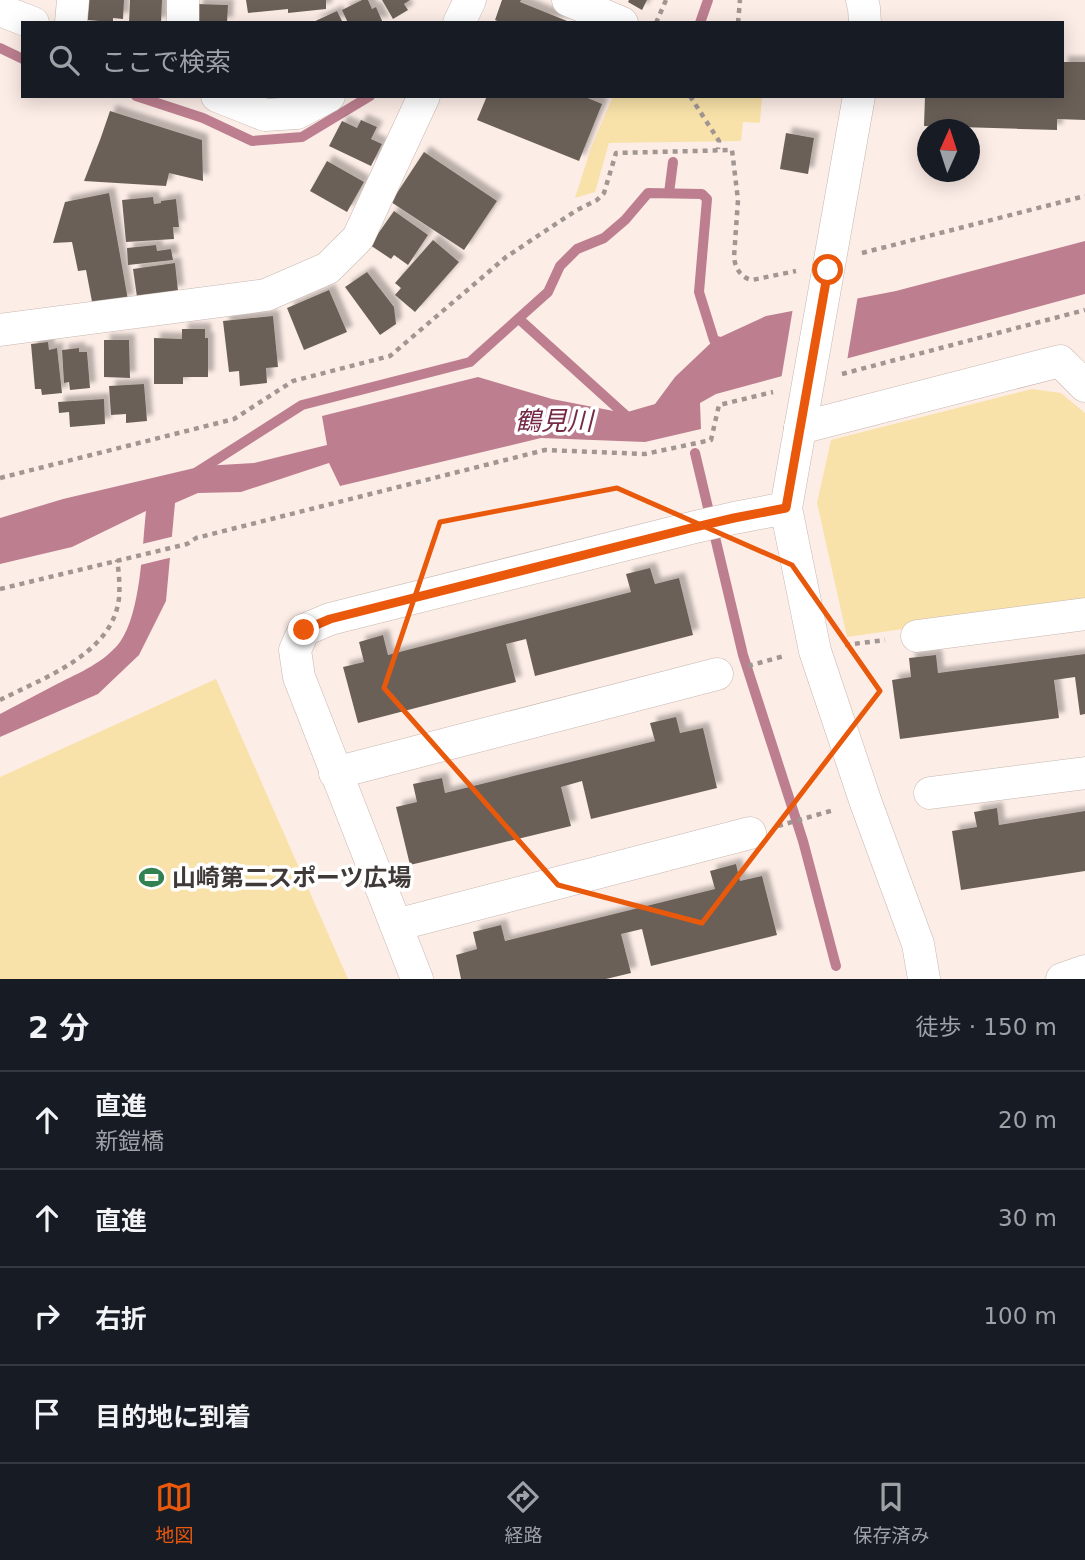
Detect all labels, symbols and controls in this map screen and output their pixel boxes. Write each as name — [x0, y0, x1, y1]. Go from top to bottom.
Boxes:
search box — [21, 21, 1064, 98]
icon: search — [45, 41, 83, 79]
text: ここで検索 — [101, 47, 231, 77]
north arrow — [917, 119, 980, 182]
route start — [812, 254, 843, 285]
water label: 鶴見川 — [515, 406, 596, 436]
route end — [288, 614, 319, 645]
sports icon: 山崎第二スポーツ広場 — [138, 864, 166, 892]
place label: 山崎第二スポーツ広場 — [172, 864, 412, 892]
text: 2 分 — [28, 1010, 89, 1045]
text: 徒歩 · 150 m — [915, 1014, 1057, 1040]
text: 直進 — [95, 1091, 147, 1121]
icon: ahead — [28, 1101, 66, 1139]
text: 20 m — [998, 1107, 1057, 1133]
text: 新鎧橋 — [95, 1128, 164, 1154]
icon: ahead — [28, 1199, 66, 1237]
text: 30 m — [998, 1205, 1057, 1231]
text: 直進 — [95, 1206, 147, 1236]
icon: right — [28, 1297, 66, 1335]
text: 100 m — [983, 1303, 1057, 1329]
text: 右折 — [95, 1304, 147, 1334]
icon: arrive — [28, 1395, 66, 1433]
text: 目的地に到着 — [95, 1402, 251, 1432]
tab: 地図 — [155, 1478, 194, 1547]
tab: 経路 — [504, 1478, 543, 1547]
tab: 保存済み — [853, 1478, 930, 1547]

